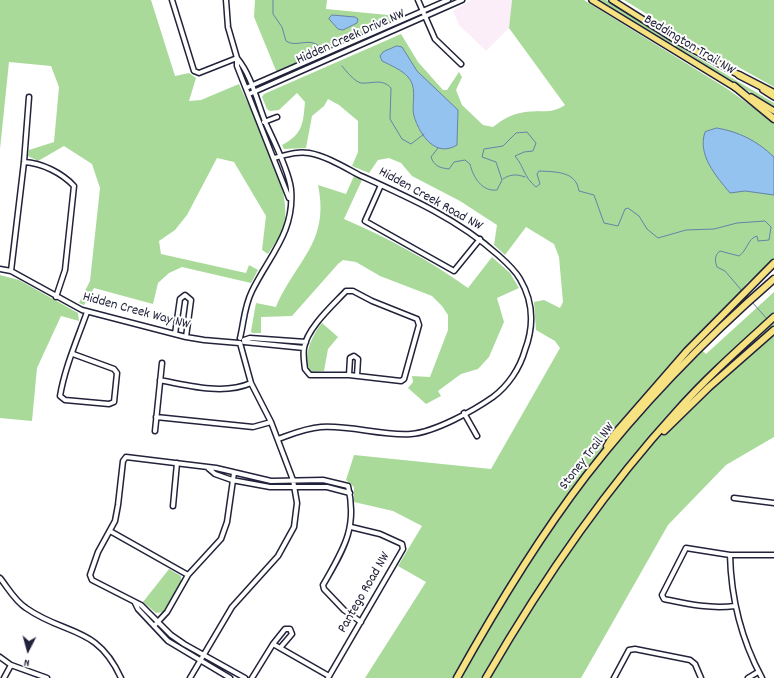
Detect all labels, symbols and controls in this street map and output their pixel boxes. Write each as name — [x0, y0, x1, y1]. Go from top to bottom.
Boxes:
street label: Hidden Creek Drive NW — [294, 6, 408, 70]
street label: Beddington Trail NW — [640, 12, 738, 80]
street label: Hidden Creek Road NW — [375, 164, 485, 236]
street label: Hidden Creek Way NW — [80, 290, 192, 334]
street label: Stoney Trail NW — [557, 420, 619, 494]
street label: Pantego Road NW — [335, 550, 395, 636]
north arrow — [8, 630, 48, 670]
text: N — [23, 654, 30, 670]

